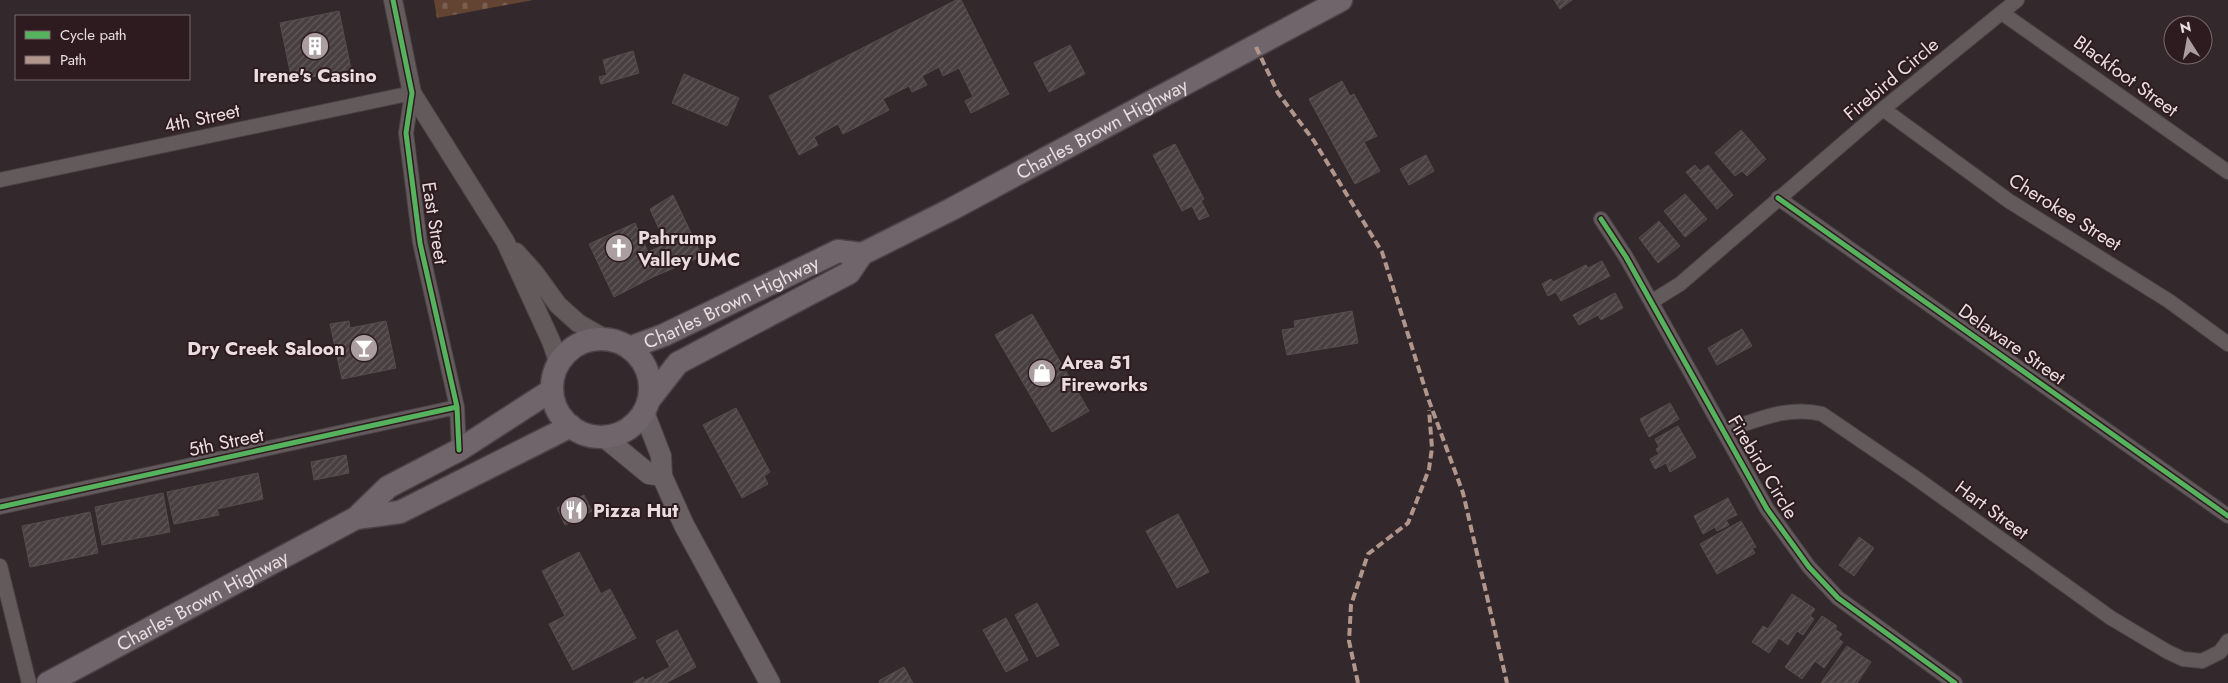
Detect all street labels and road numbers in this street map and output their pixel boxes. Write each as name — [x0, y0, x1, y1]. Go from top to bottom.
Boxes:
street label: Blackfoot Street — [2068, 29, 2184, 123]
street label: Firebird Circle — [1838, 31, 1945, 127]
street label: Charles Brown Highway — [1011, 71, 1193, 186]
street label: 4th Street — [162, 97, 243, 139]
street label: Cherokee Street — [2004, 167, 2127, 258]
street label: East Street — [415, 180, 455, 266]
street label: Charles Brown Highway — [640, 249, 824, 355]
street label: Delaware Street — [1953, 297, 2071, 391]
street label: Firebird Circle — [1721, 410, 1805, 524]
street label: 5th Street — [186, 421, 267, 463]
street label: Hart Street — [1950, 474, 2035, 546]
street label: Charles Brown Highway — [112, 543, 294, 657]

